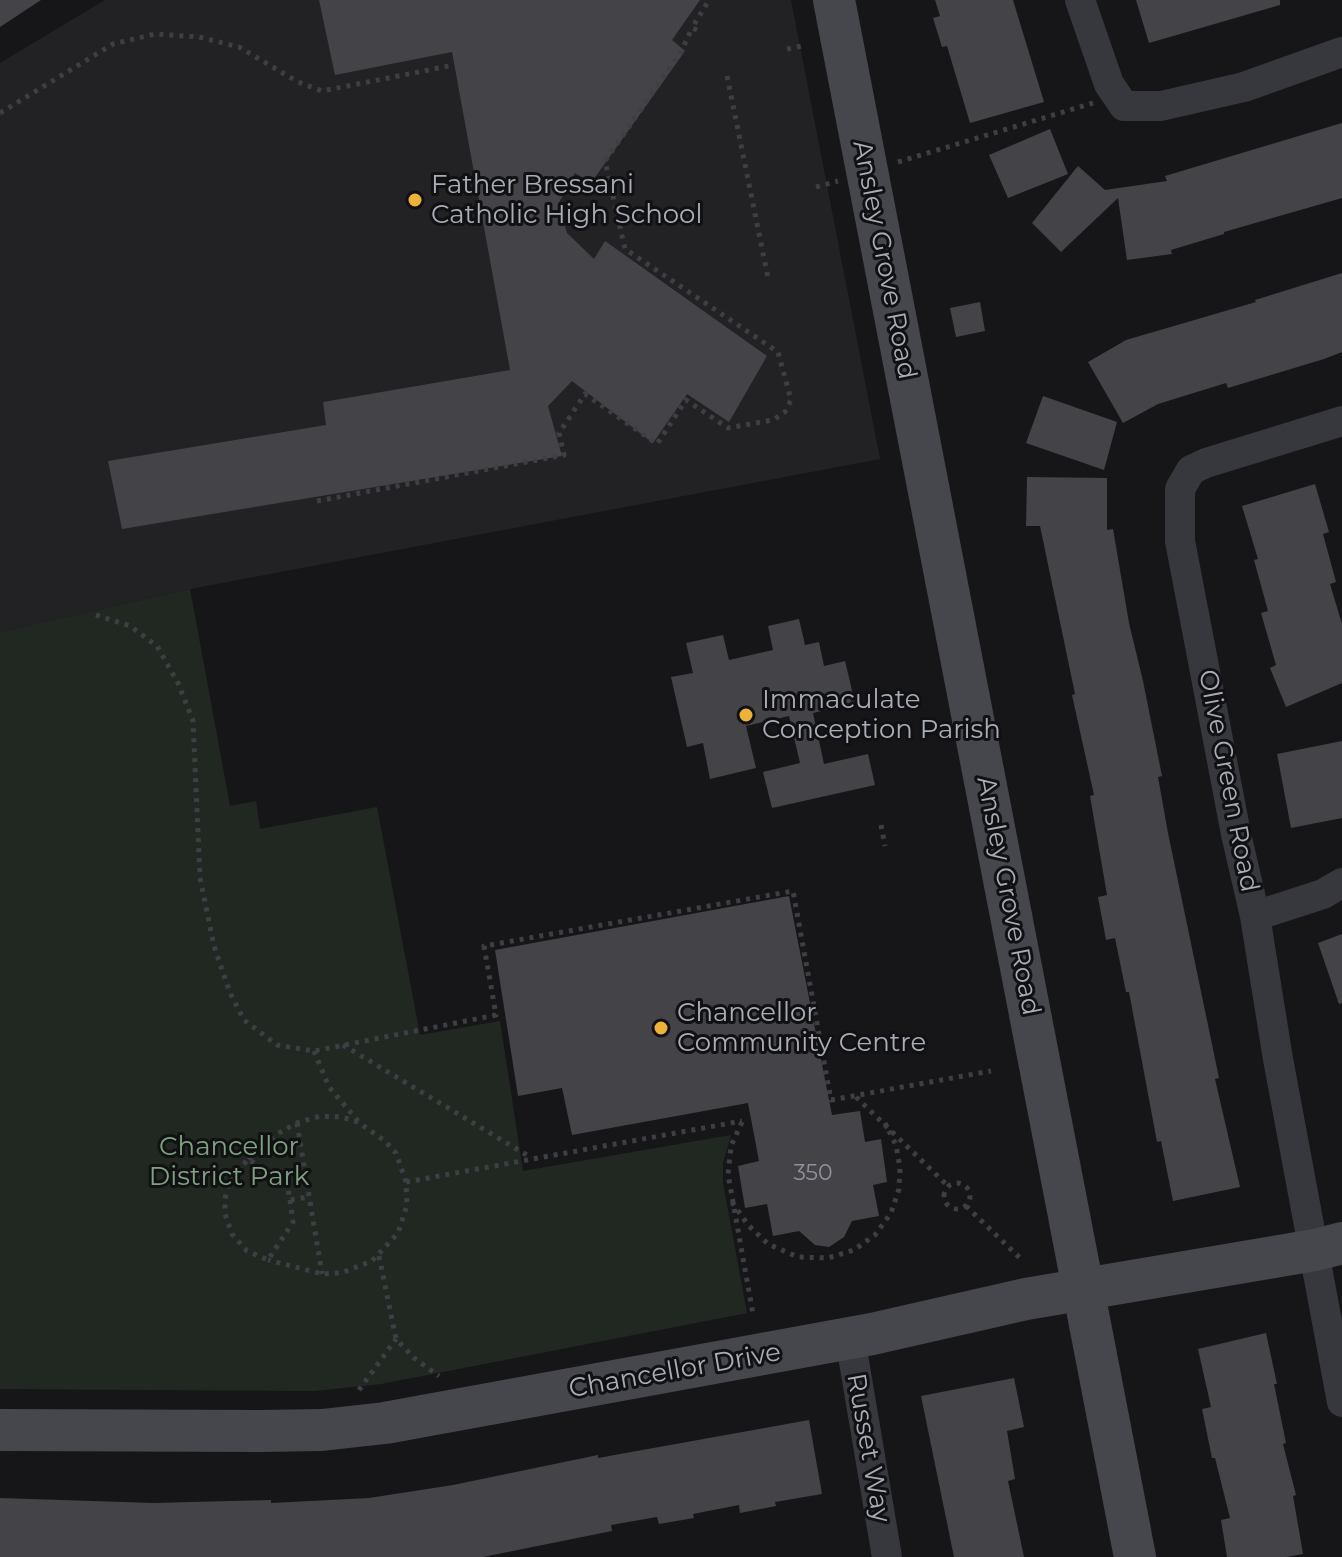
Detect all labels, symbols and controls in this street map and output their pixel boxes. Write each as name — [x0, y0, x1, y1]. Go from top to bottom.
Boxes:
street label: Ansley Grove Road — [846, 138, 922, 382]
place label: Father Bressani Catholic High School — [431, 169, 702, 230]
marker: Father Bressani Catholic High School — [406, 191, 424, 209]
street label: Olive Green Road — [1191, 667, 1265, 895]
place label: Immaculate Conception Parish — [762, 684, 1001, 746]
marker: Immaculate Conception Parish — [737, 706, 755, 724]
street label: Ansley Grove Road — [970, 774, 1046, 1018]
place label: Chancellor Community Centre — [677, 997, 926, 1058]
marker: Chancellor Community Centre — [652, 1019, 670, 1037]
park label: Chancellor District Park — [149, 1131, 309, 1192]
house number: 350 — [793, 1161, 833, 1187]
street label: Chancellor Drive — [567, 1337, 783, 1405]
street label: Russet Way — [840, 1371, 896, 1525]

